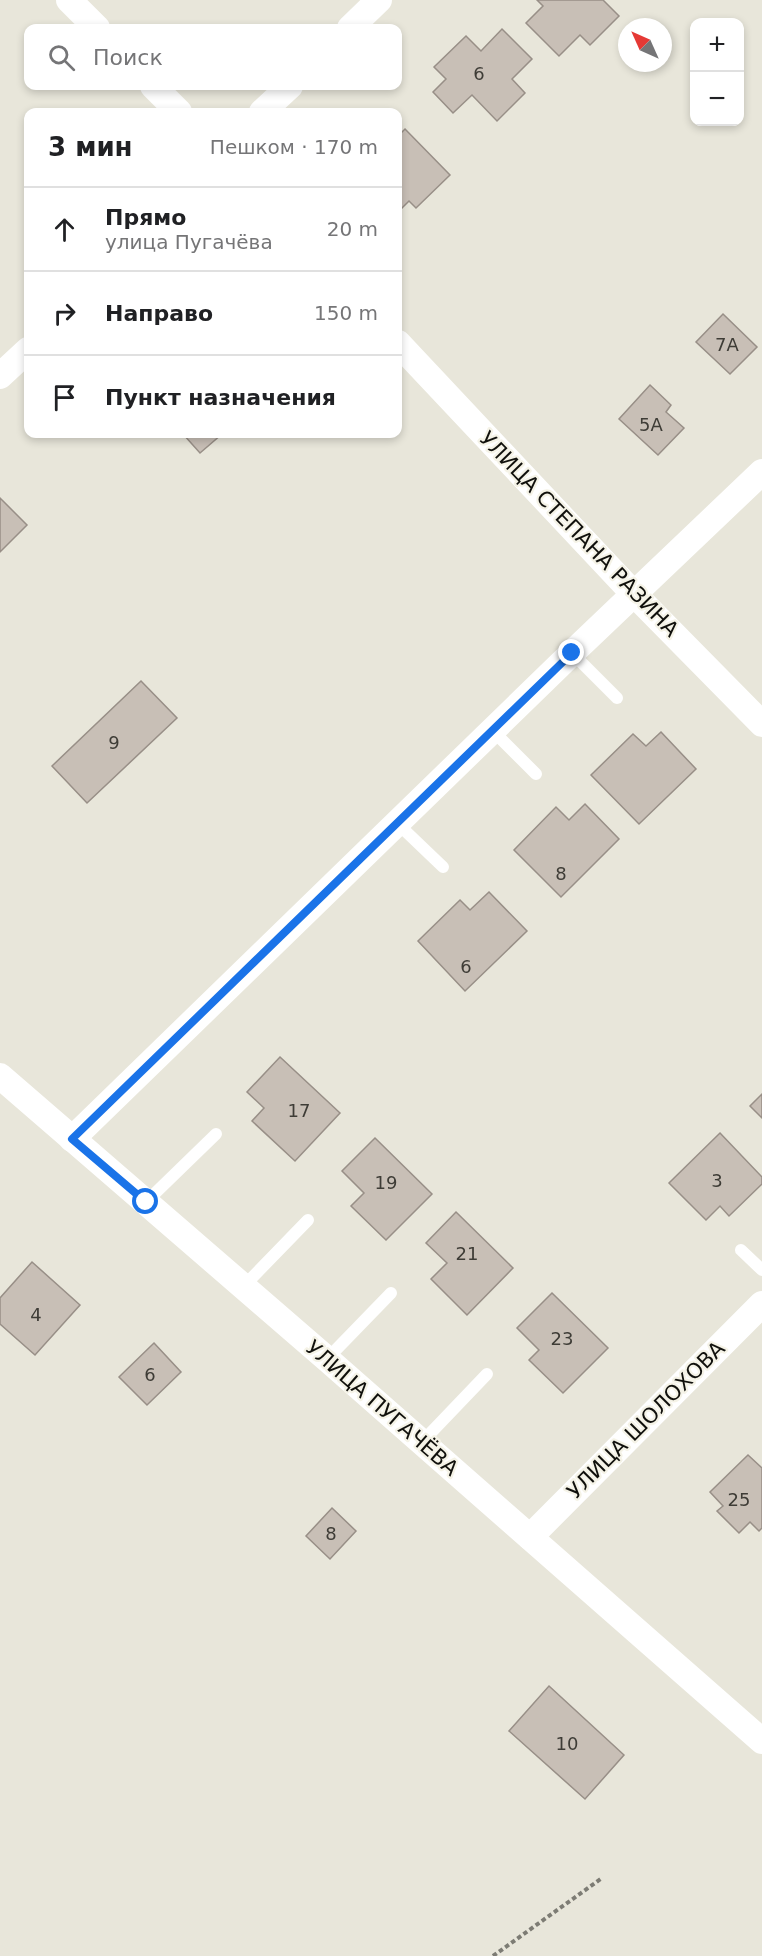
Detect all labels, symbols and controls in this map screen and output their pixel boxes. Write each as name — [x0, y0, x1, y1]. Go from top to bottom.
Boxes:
north arrow — [618, 18, 672, 72]
map controls — [690, 18, 744, 126]
button: + — [690, 18, 744, 72]
search box — [24, 24, 402, 90]
icon: search — [45, 41, 78, 74]
text: Поиск — [93, 45, 163, 70]
house number: 6 — [473, 63, 485, 84]
button: − — [690, 72, 744, 126]
text: 3 мин — [48, 132, 133, 162]
text: Пешком · 170 m — [210, 135, 378, 159]
text: Прямо — [105, 205, 186, 230]
icon: ahead — [48, 213, 81, 246]
text: 20 m — [327, 217, 378, 241]
text: улица Пугачёва — [105, 230, 273, 254]
icon: right — [48, 297, 81, 330]
text: Направо — [105, 301, 213, 326]
text: 150 m — [314, 301, 378, 325]
house number: 7А — [715, 334, 740, 355]
icon: arrive — [48, 381, 81, 414]
text: Пункт назначения — [105, 385, 336, 410]
house number: 5А — [639, 414, 664, 435]
street label: УЛИЦА СТЕПАНА РАЗИНА — [475, 426, 684, 642]
route end — [558, 639, 584, 665]
house number: 9 — [108, 732, 120, 753]
house number: 8 — [555, 863, 567, 884]
house number: 6 — [460, 956, 472, 977]
house number: 17 — [288, 1100, 310, 1121]
house number: 3 — [711, 1170, 723, 1191]
house number: 19 — [375, 1172, 397, 1193]
route start — [132, 1188, 158, 1214]
house number: 21 — [456, 1243, 478, 1264]
house number: 4 — [30, 1304, 42, 1325]
house number: 23 — [551, 1328, 573, 1349]
street label: УЛИЦА ПУГАЧЁВА — [301, 1335, 464, 1481]
street label: УЛИЦА ШОЛОХОВА — [562, 1336, 730, 1504]
house number: 6 — [144, 1364, 156, 1385]
house number: 25 — [728, 1489, 750, 1510]
house number: 8 — [325, 1523, 337, 1544]
house number: 10 — [556, 1733, 578, 1754]

